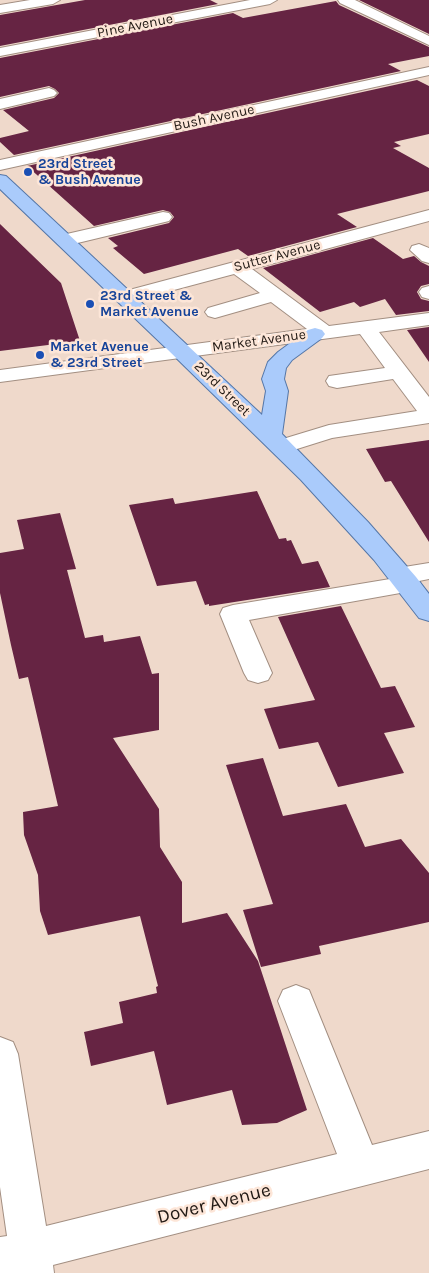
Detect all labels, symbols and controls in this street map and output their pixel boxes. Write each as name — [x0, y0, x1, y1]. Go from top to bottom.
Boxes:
street label: Pine Avenue — [96, 10, 174, 42]
street label: Bush Avenue — [172, 101, 256, 135]
place label: 23rd Street & Bush Avenue — [38, 156, 141, 188]
marker: 23rd Street & Bush Avenue — [22, 166, 34, 178]
street label: Sutter Avenue — [232, 236, 322, 276]
place label: 23rd Street & Market Avenue — [100, 288, 199, 321]
marker: 23rd Street & Market Avenue — [84, 298, 96, 310]
street label: Market Avenue — [211, 326, 307, 356]
place label: Market Avenue & 23rd Street — [50, 339, 149, 372]
marker: Market Avenue & 23rd Street — [34, 349, 46, 361]
street label: 23rd Street — [190, 358, 254, 420]
street label: Dover Avenue — [155, 1179, 273, 1229]

